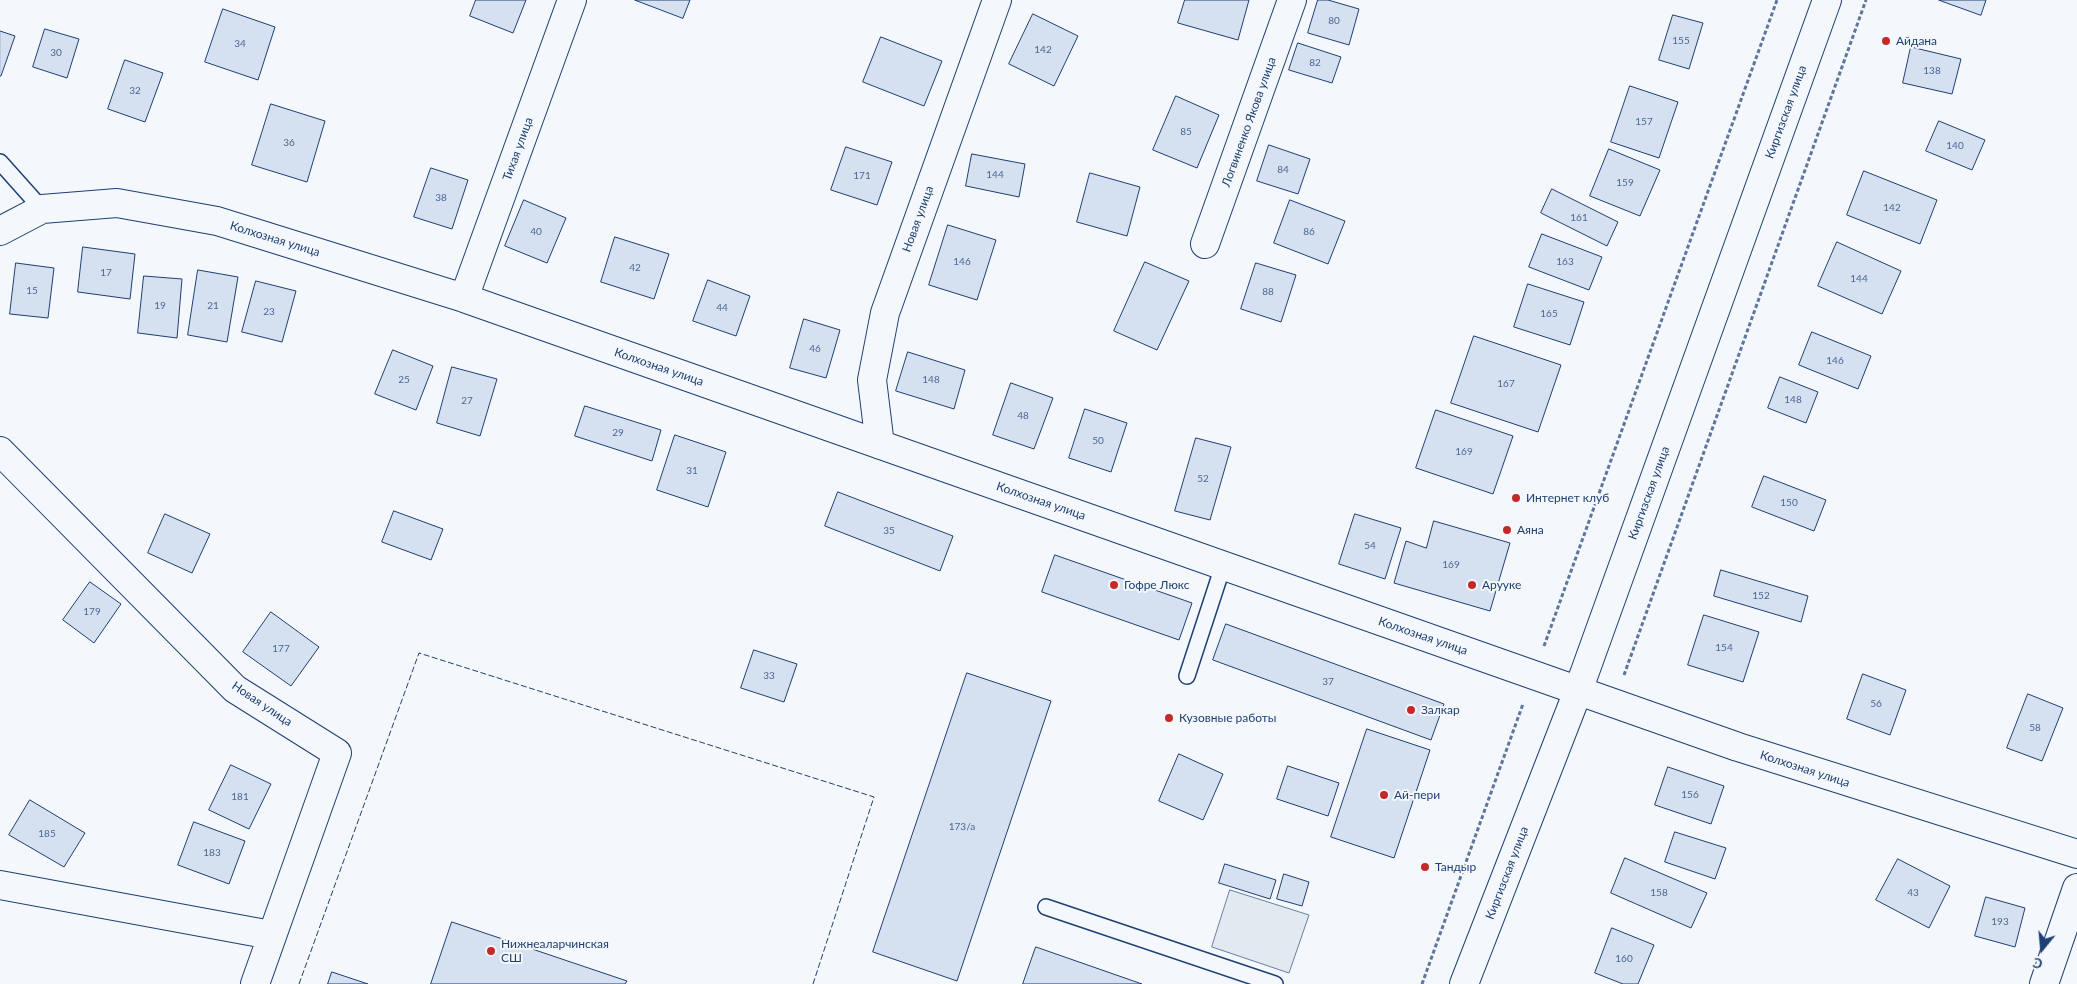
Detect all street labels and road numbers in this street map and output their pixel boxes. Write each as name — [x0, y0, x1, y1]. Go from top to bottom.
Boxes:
street label: Логвиненко Якова улица — [1219, 55, 1279, 189]
street label: Киргизская улица — [1762, 63, 1810, 161]
street label: Тихая улица — [500, 115, 536, 183]
street label: Новая улица — [899, 184, 937, 254]
street label: Колхозная улица — [228, 218, 322, 260]
street label: Колхозная улица — [612, 345, 706, 389]
street label: Киргизская улица — [1625, 444, 1673, 542]
street label: Колхозная улица — [994, 479, 1088, 523]
street label: Колхозная улица — [1376, 614, 1470, 658]
street label: Новая улица — [229, 679, 295, 729]
street label: Колхозная улица — [1758, 748, 1852, 790]
street label: Киргизская улица — [1483, 824, 1531, 922]

